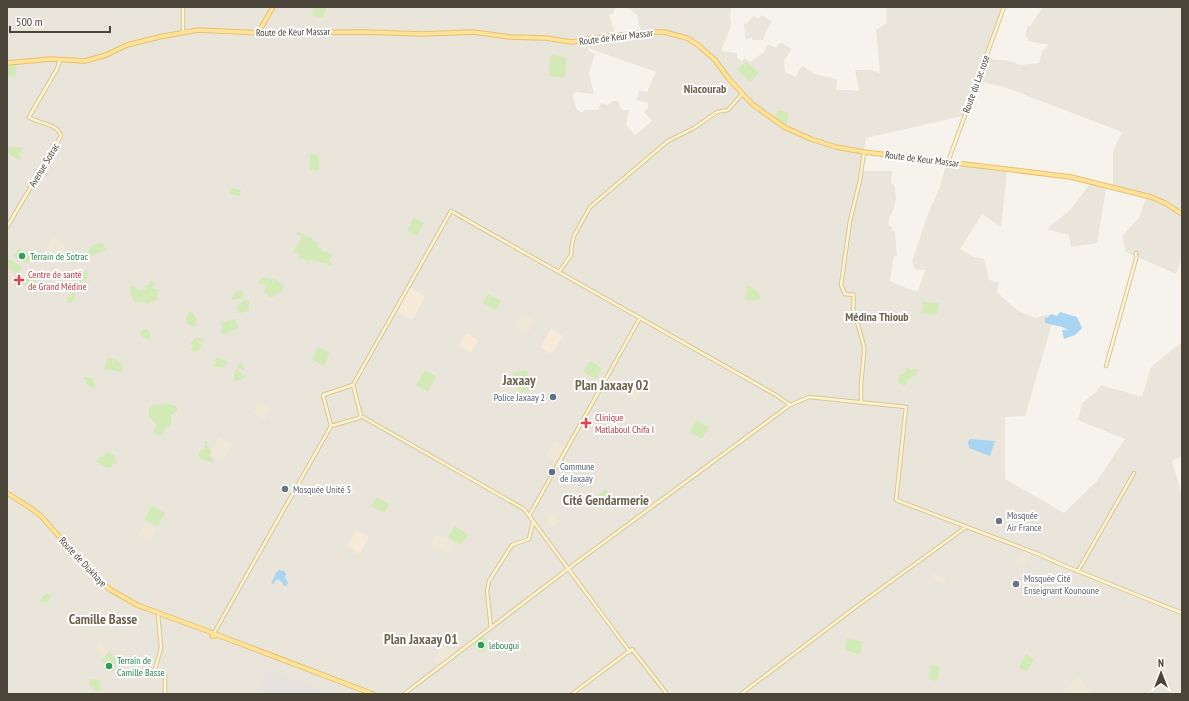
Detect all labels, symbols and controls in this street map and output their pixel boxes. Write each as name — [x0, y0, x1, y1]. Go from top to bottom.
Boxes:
scale bar — [10, 8, 110, 34]
text: 500 m — [16, 14, 43, 29]
street label: Route de Keur Massar — [256, 25, 331, 39]
street label: Route de Keur Massar — [578, 26, 654, 48]
street label: Route du Lac rose — [959, 53, 993, 115]
district label: Niacourab — [684, 81, 727, 96]
street label: Avenue Sotrac — [26, 140, 62, 189]
street label: Route de Keur Massar — [884, 148, 960, 170]
place label: Terrain de Sotrac — [30, 250, 88, 263]
marker: Terrain de Sotrac — [17, 251, 27, 261]
place label: Centre de santé de Grand Médine — [28, 268, 87, 293]
marker: Centre de santé de Grand Médine — [13, 274, 25, 286]
district label: Médina Thioub — [845, 309, 909, 324]
district label: Jaxaay — [501, 371, 536, 389]
district label: Plan Jaxaay 02 — [575, 376, 649, 394]
place label: Police Jaxaay 2 — [494, 391, 545, 404]
marker: Police Jaxaay 2 — [548, 392, 558, 402]
place label: Clinique Matlaboul Chifa I — [595, 411, 654, 436]
marker: Clinique Matlaboul Chifa I — [580, 417, 592, 429]
place label: Commune de Jaxaay — [560, 460, 595, 485]
marker: Commune de Jaxaay — [547, 467, 557, 477]
place label: Mosquée Unité 5 — [293, 483, 351, 496]
marker: Mosquée Unité 5 — [280, 484, 290, 494]
district label: Cité Gendarmerie — [563, 491, 649, 509]
place label: Mosquée Air France — [1007, 509, 1042, 534]
marker: Mosquée Air France — [994, 516, 1004, 526]
street label: Route de Diakhaye — [56, 534, 110, 590]
place label: Mosquée Cité Enseignant Kounoune — [1024, 572, 1099, 597]
marker: Mosquée Cité Enseignant Kounoune — [1011, 579, 1021, 589]
district label: Camille Basse — [69, 610, 137, 628]
district label: Plan Jaxaay 01 — [384, 630, 458, 648]
place label: lebougui — [489, 639, 519, 652]
marker: lebougui — [476, 640, 486, 650]
north arrow — [1141, 653, 1181, 693]
place label: Terrain de Camille Basse — [117, 654, 165, 679]
text: N — [1158, 656, 1164, 670]
marker: Terrain de Camille Basse — [104, 661, 114, 671]

